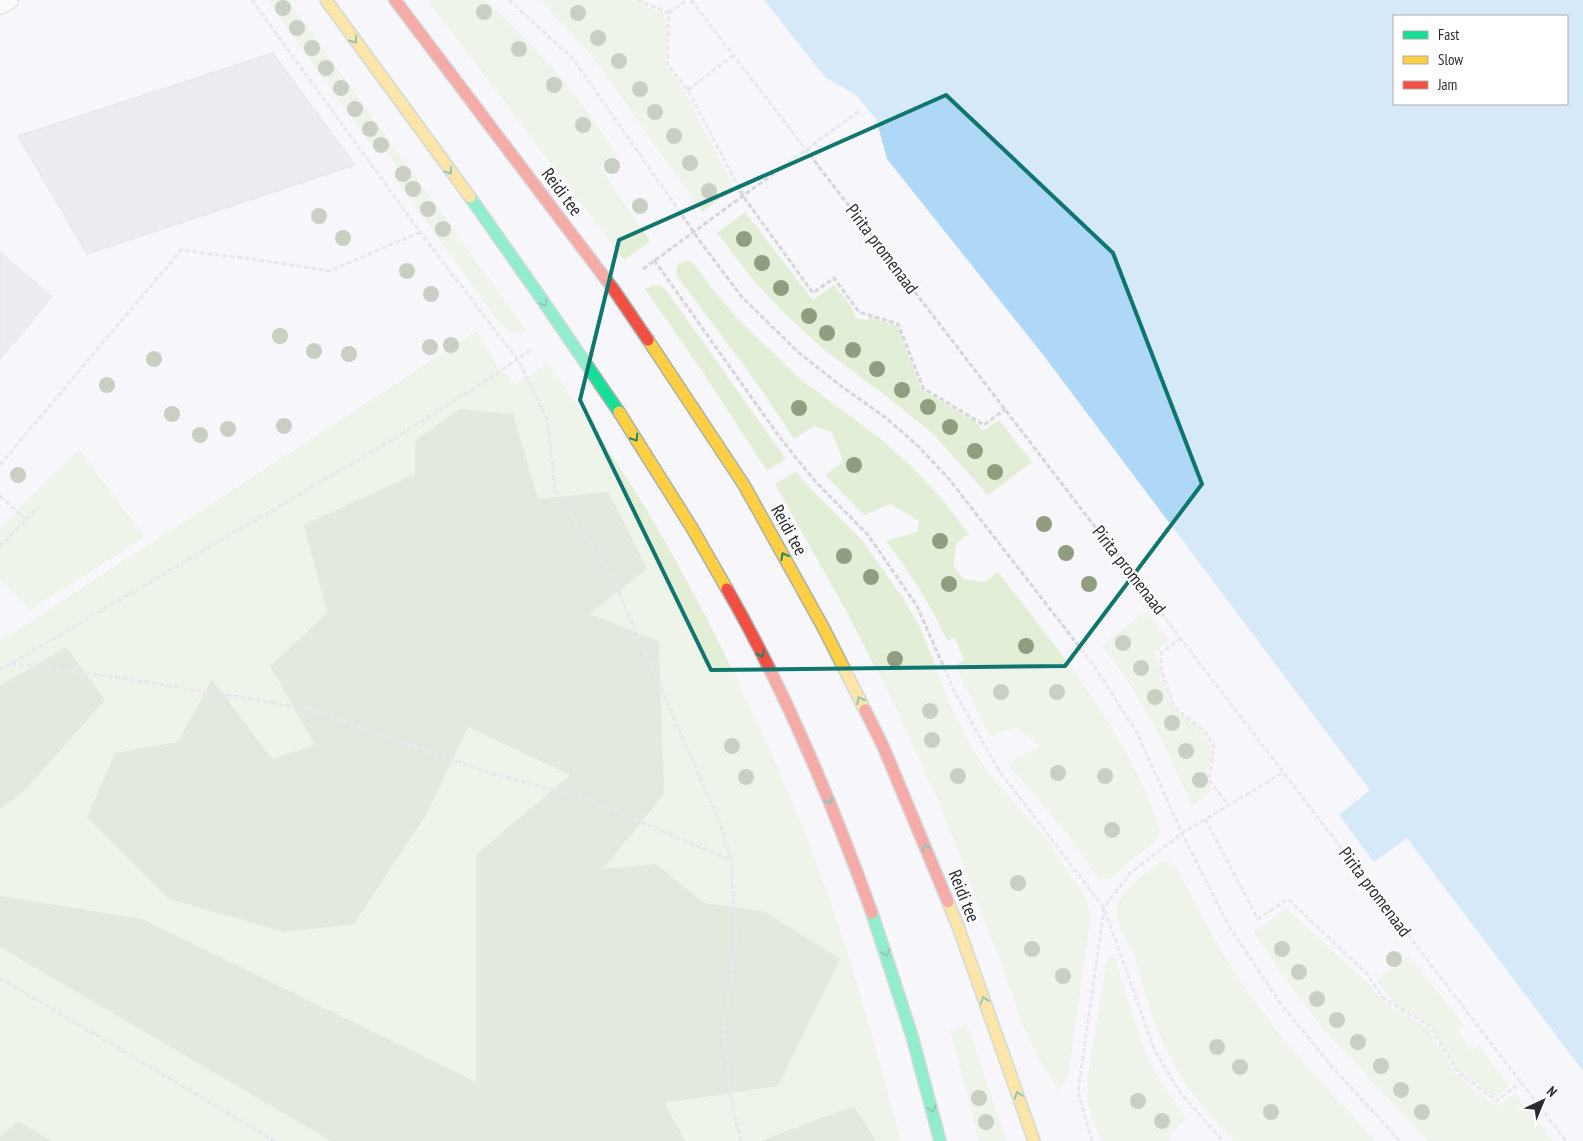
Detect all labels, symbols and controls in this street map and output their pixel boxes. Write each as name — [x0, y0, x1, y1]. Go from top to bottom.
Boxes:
legend — [1393, 15, 1568, 105]
text: Fast — [1438, 25, 1459, 44]
one-way arrow — [348, 34, 357, 43]
text: Slow — [1438, 50, 1463, 69]
text: Jam — [1437, 75, 1457, 94]
street label: Reidi tee — [537, 163, 588, 220]
one-way arrow — [444, 165, 452, 174]
street label: Pirita promenaad — [841, 199, 924, 298]
one-way arrow — [538, 297, 547, 307]
one-way arrow — [629, 432, 639, 441]
street label: Reidi tee — [766, 500, 813, 559]
street label: Pirita promenaad — [1088, 521, 1171, 619]
one-way arrow — [780, 553, 790, 562]
one-way arrow — [755, 649, 765, 658]
one-way arrow — [856, 696, 866, 705]
one-way arrow — [823, 796, 834, 805]
street label: Pirita promenaad — [1334, 842, 1417, 941]
one-way arrow — [921, 844, 932, 853]
street label: Reidi tee — [944, 866, 985, 925]
one-way arrow — [880, 949, 890, 957]
one-way arrow — [980, 996, 990, 1005]
north arrow — [1518, 1076, 1568, 1126]
text: N — [1543, 1083, 1561, 1101]
one-way arrow — [1014, 1091, 1024, 1100]
one-way arrow — [926, 1105, 936, 1113]

